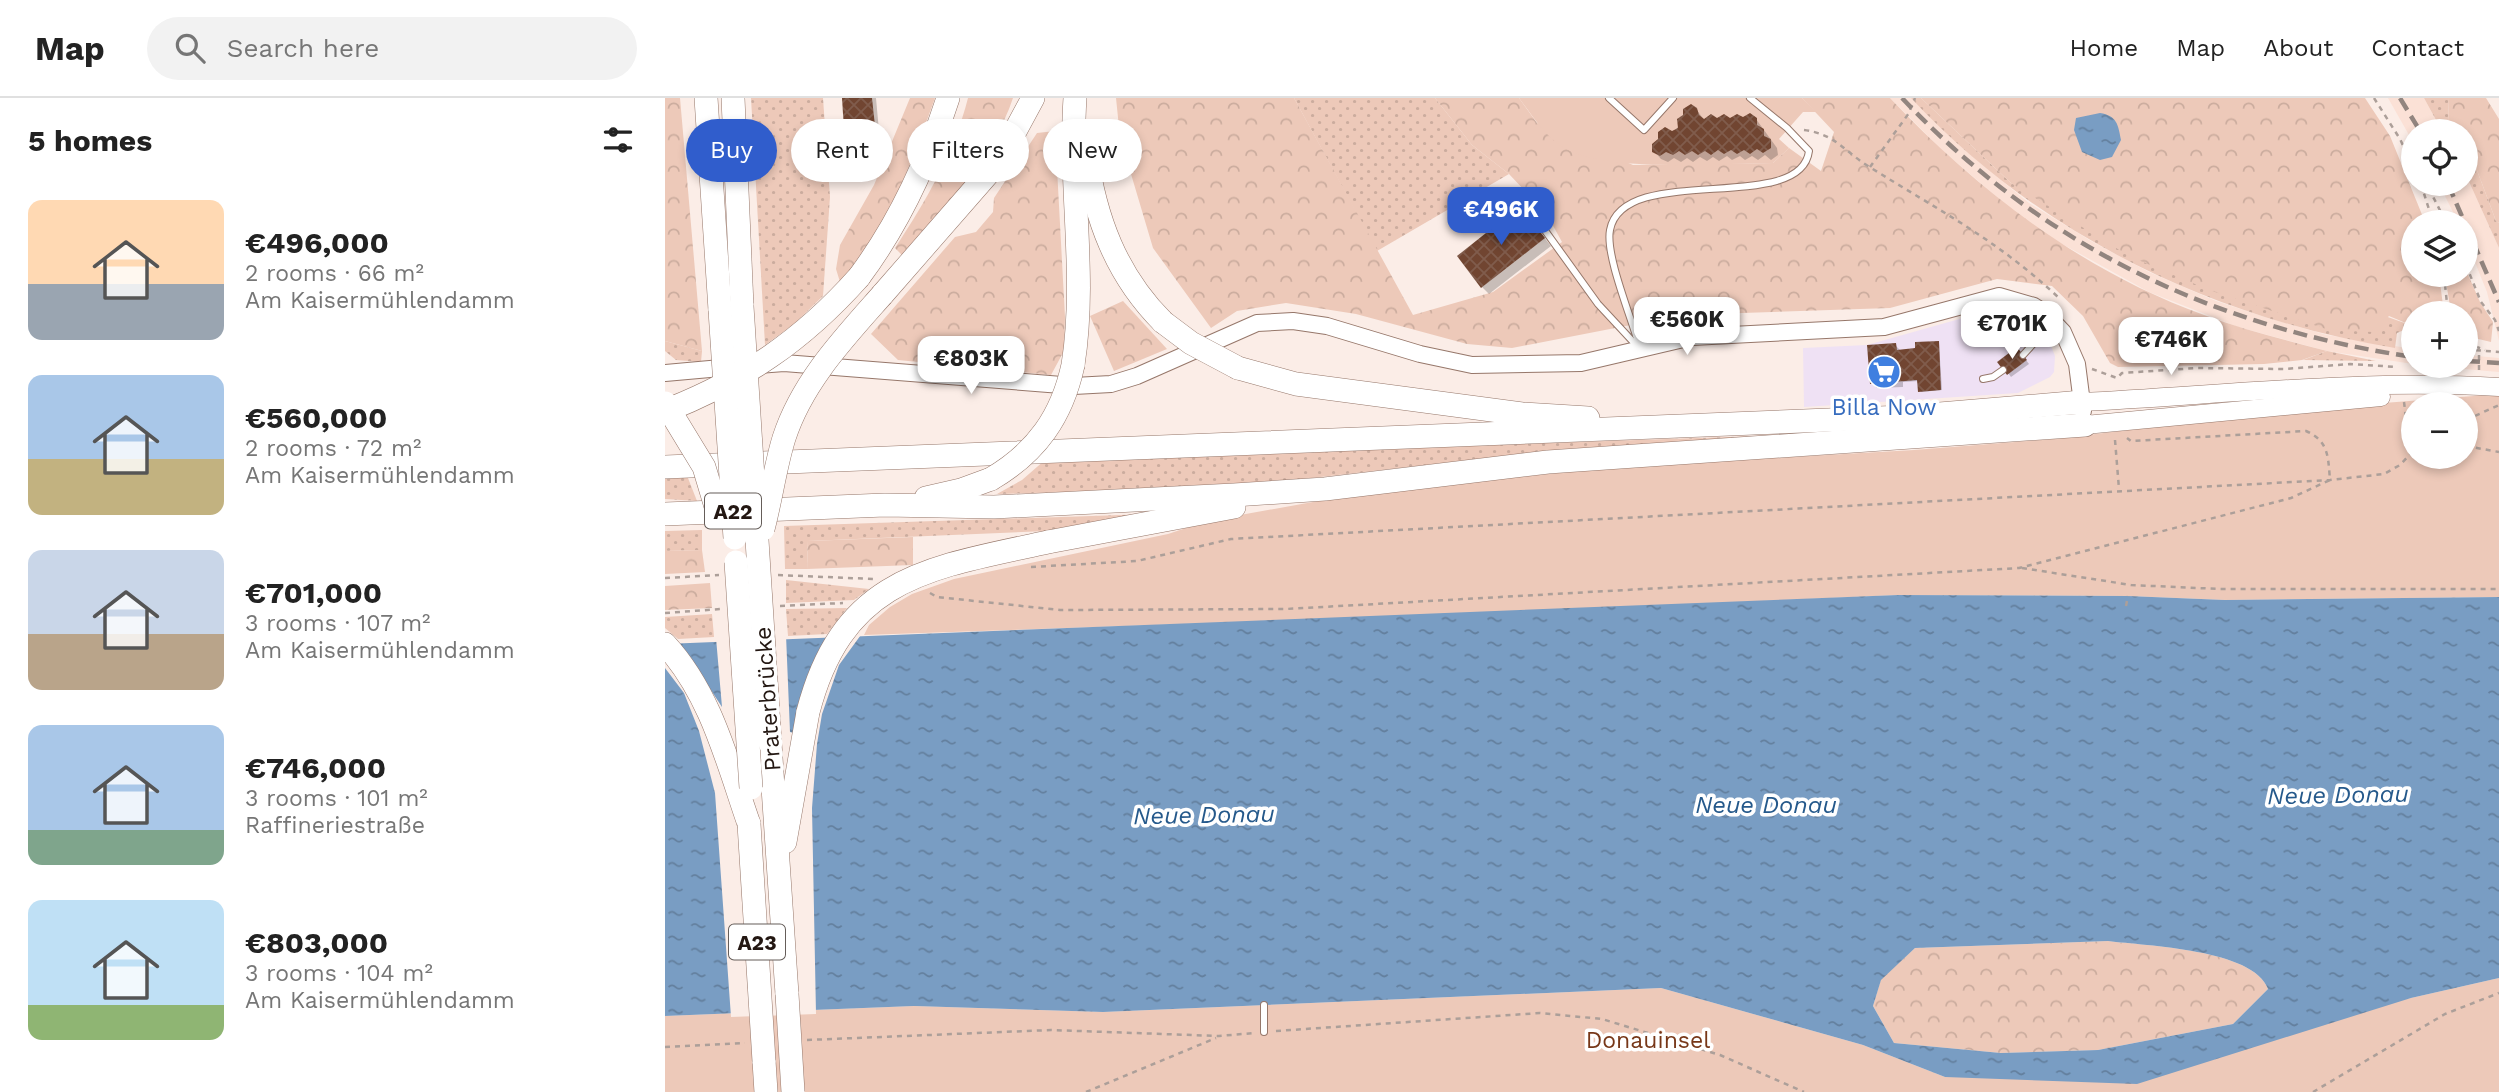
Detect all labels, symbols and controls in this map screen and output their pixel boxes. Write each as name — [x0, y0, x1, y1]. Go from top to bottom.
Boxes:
search box — [147, 17, 637, 80]
text: Map — [35, 29, 105, 68]
icon: search — [171, 29, 209, 67]
text: Search here — [227, 33, 379, 63]
text: Home — [2070, 34, 2138, 62]
text: Map — [2176, 34, 2225, 62]
text: About — [2263, 34, 2333, 62]
text: Contact — [2371, 34, 2464, 62]
chip: Buy — [686, 119, 777, 182]
chip: Rent — [791, 119, 893, 182]
chip: Filters — [907, 119, 1029, 182]
chip: New — [1043, 119, 1142, 182]
map controls — [2401, 119, 2478, 469]
button: locate — [2401, 119, 2478, 196]
icon: filters — [599, 121, 637, 159]
text: 5 homes — [28, 123, 152, 158]
pin: €496K — [1452, 188, 1550, 247]
text: €496K — [1463, 196, 1539, 223]
button: layers — [2401, 210, 2478, 287]
text: €496,000 — [245, 225, 389, 260]
icon: home — [84, 228, 168, 312]
text: 2 rooms · 66 m² — [245, 260, 424, 287]
text: Am Kaisermühlendamm — [245, 287, 515, 314]
pin: €560K — [1638, 298, 1736, 357]
button: + — [2401, 301, 2478, 378]
pin: €701K — [1963, 302, 2061, 361]
text: €560K — [1650, 306, 1724, 333]
text: €701K — [1977, 310, 2047, 337]
pin: €746K — [2122, 317, 2220, 377]
text: €746K — [2134, 326, 2208, 353]
pin: €803K — [922, 336, 1020, 396]
text: €803K — [934, 345, 1008, 372]
supermarket icon: Billa Now — [1865, 353, 1903, 391]
button: − — [2401, 392, 2478, 469]
place label: Billa Now — [1832, 394, 1936, 421]
text: €560,000 — [245, 400, 387, 435]
icon: home — [84, 403, 168, 487]
text: 2 rooms · 72 m² — [245, 435, 421, 462]
text: Am Kaisermühlendamm — [245, 462, 515, 489]
road number: A22 — [705, 494, 761, 528]
text: €701,000 — [245, 575, 382, 610]
icon: home — [84, 578, 168, 662]
text: 3 rooms · 107 m² — [245, 610, 431, 637]
street label: Praterbrücke — [749, 626, 787, 772]
text: Am Kaisermühlendamm — [245, 637, 515, 664]
text: €746,000 — [245, 750, 386, 785]
icon: home — [84, 753, 168, 837]
water label: Neue Donau — [2267, 780, 2409, 810]
text: 3 rooms · 101 m² — [245, 785, 428, 812]
water label: Neue Donau — [1695, 791, 1837, 819]
water label: Neue Donau — [1133, 800, 1275, 830]
text: Raffineriestraße — [245, 812, 425, 839]
road number: A23 — [729, 924, 785, 960]
text: €803,000 — [245, 925, 388, 960]
icon: home — [84, 928, 168, 1012]
text: 3 rooms · 104 m² — [245, 960, 433, 987]
text: Am Kaisermühlendamm — [245, 987, 515, 1014]
park label: Donauinsel — [1586, 1027, 1710, 1054]

